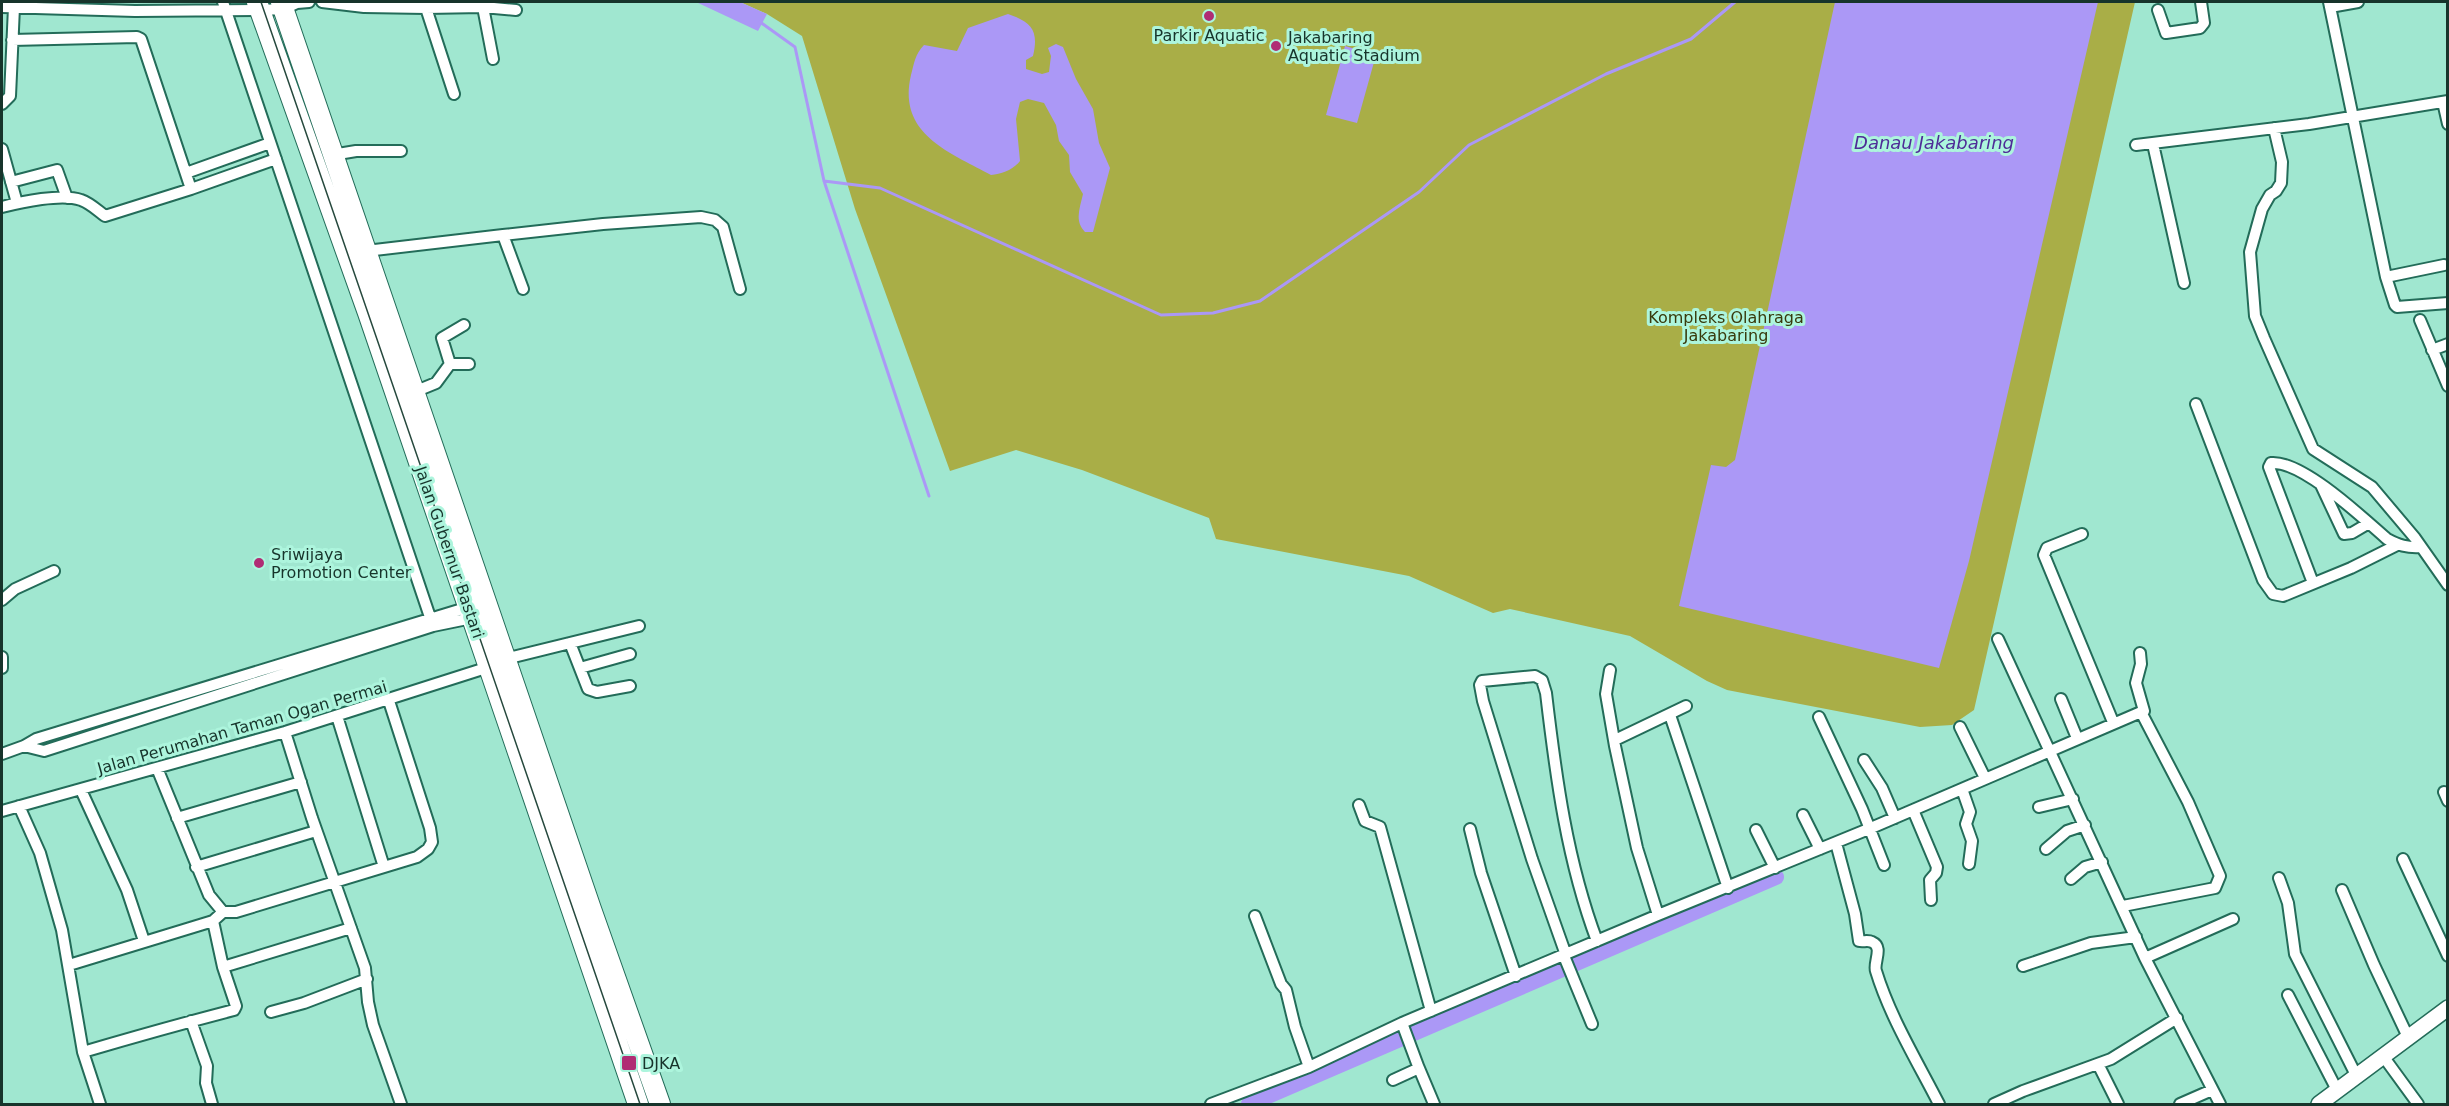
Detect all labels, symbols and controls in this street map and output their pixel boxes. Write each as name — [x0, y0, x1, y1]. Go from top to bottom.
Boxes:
marker: Parkir Aquatic — [1202, 9, 1216, 23]
place label: Parkir Aquatic — [1154, 26, 1264, 45]
place label: Jakabaring Aquatic Stadium — [1287, 28, 1420, 65]
marker: Jakabaring Aquatic Stadium — [1269, 39, 1283, 53]
water label: Danau Jakabaring — [1854, 132, 2014, 153]
park label: Kompleks Olahraga Jakabaring — [1648, 308, 1804, 345]
street label: Jalan Gubernur Bastari — [411, 463, 488, 641]
place label: Sriwijaya Promotion Center — [271, 545, 412, 582]
marker: Sriwijaya Promotion Center — [252, 556, 266, 570]
street label: Jalan Perumahan Taman Ogan Permai — [94, 677, 389, 778]
marker: DJKA — [620, 1054, 638, 1072]
place label: DJKA — [642, 1054, 680, 1073]

